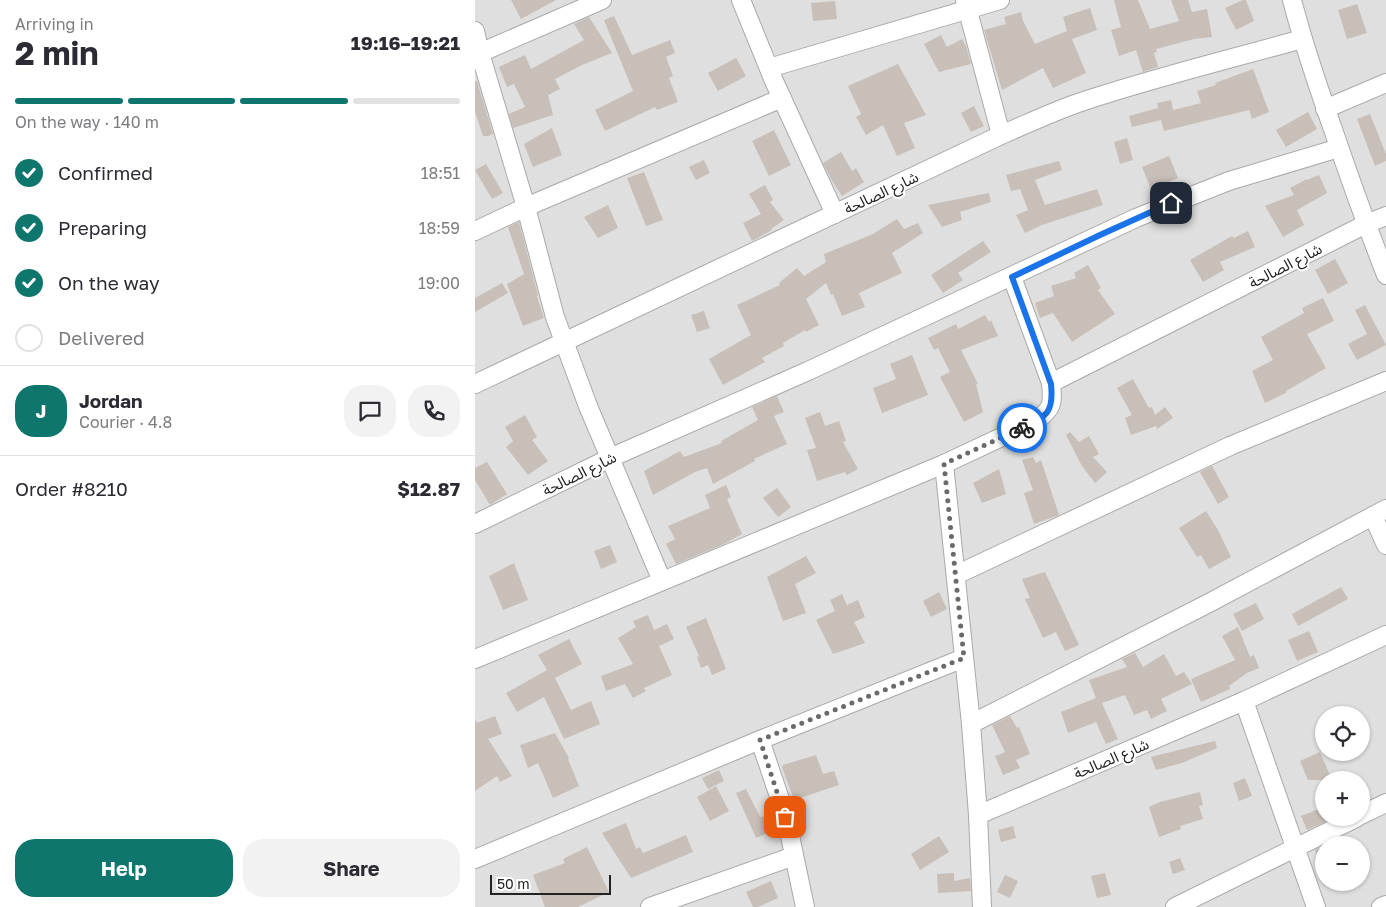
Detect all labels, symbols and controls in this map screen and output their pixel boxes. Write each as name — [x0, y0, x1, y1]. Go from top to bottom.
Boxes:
text: Arriving in — [15, 14, 94, 34]
text: 19:16–19:21 — [351, 31, 460, 54]
text: 2 min — [15, 34, 99, 72]
text: On the way · 140 m — [15, 112, 159, 132]
icon: check — [15, 159, 43, 187]
text: Confirmed — [58, 161, 153, 184]
text: 18:51 — [421, 163, 460, 183]
street label: شارع الصالحة — [841, 167, 923, 221]
pin — [1150, 182, 1192, 224]
icon: home — [1157, 189, 1185, 217]
icon: check — [15, 214, 43, 242]
text: Preparing — [58, 216, 147, 239]
text: 18:59 — [419, 218, 460, 238]
street label: شارع الصالحة — [1245, 239, 1327, 295]
icon: check — [15, 269, 43, 297]
text: On the way — [58, 271, 160, 294]
text: 19:00 — [418, 273, 460, 293]
text: Delivered — [58, 326, 145, 349]
button: chat — [344, 385, 396, 437]
button: phone — [408, 385, 460, 437]
text: Jordan — [79, 389, 143, 412]
text: J — [36, 399, 46, 422]
courier — [997, 403, 1047, 453]
text: Courier · 4.8 — [79, 412, 172, 432]
icon: bike — [1008, 414, 1036, 442]
street label: شارع الصالحة — [539, 447, 621, 502]
text: Order #8210 — [15, 477, 128, 500]
text: $12.87 — [397, 477, 460, 500]
map controls — [1315, 706, 1370, 891]
button: locate — [1315, 706, 1370, 761]
street label: شارع الصالحة — [1071, 734, 1153, 786]
button: + — [1315, 771, 1370, 826]
pin — [764, 796, 806, 838]
icon: bag — [771, 803, 799, 831]
button: − — [1315, 836, 1370, 891]
button: Help — [15, 839, 233, 897]
button: Share — [243, 839, 460, 897]
scale bar — [490, 872, 611, 895]
text: 50 m — [497, 875, 530, 892]

